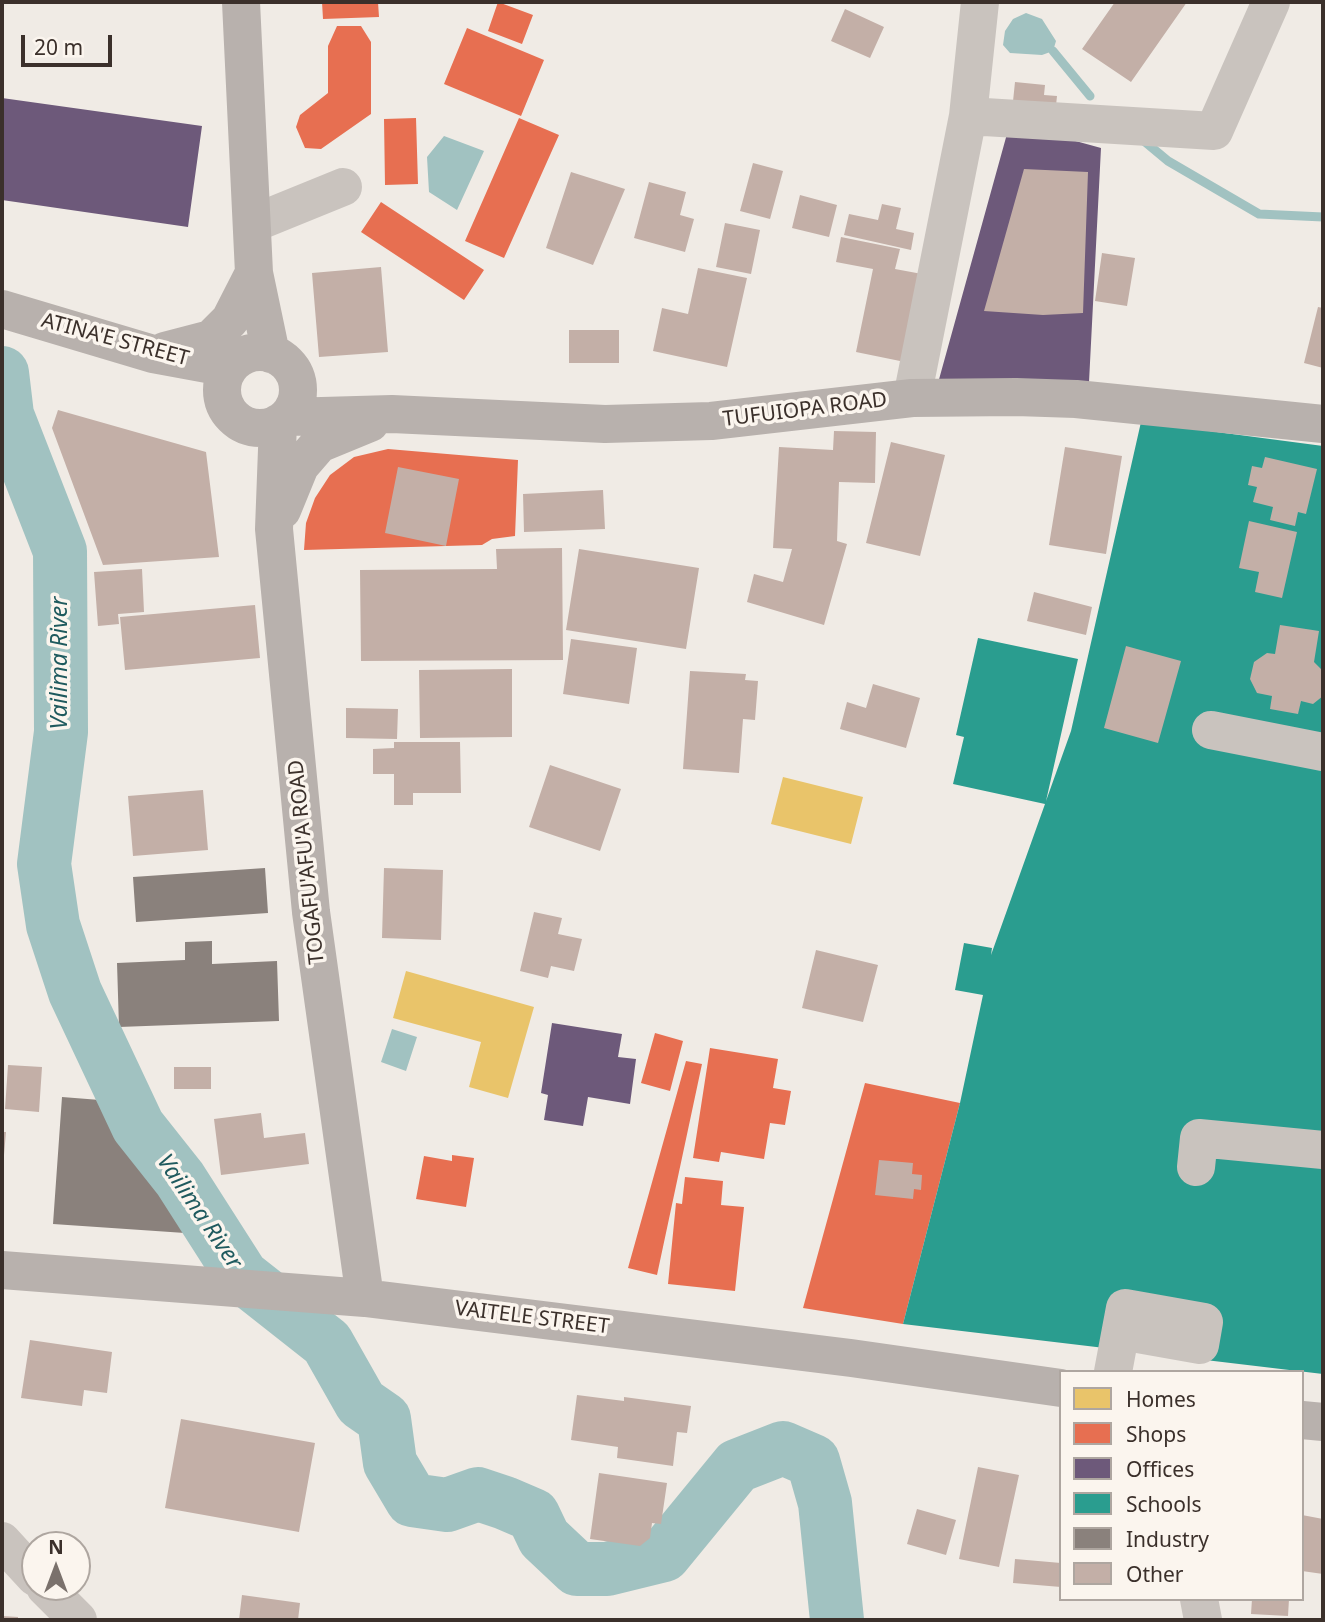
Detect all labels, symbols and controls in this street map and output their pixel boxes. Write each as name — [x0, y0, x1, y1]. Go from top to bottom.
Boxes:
scale bar — [24, 21, 116, 65]
text: 20 m — [34, 33, 83, 61]
street label: ATINA'E STREET — [38, 308, 192, 372]
street label: TUFUIOPA ROAD — [722, 387, 888, 433]
water label: Vailima River — [46, 597, 74, 729]
street label: TOGAFU'AFU'A ROAD — [284, 759, 330, 965]
water label: Vailima River — [150, 1149, 248, 1275]
street label: VAITELE STREET — [454, 1296, 610, 1340]
legend — [1059, 1370, 1304, 1601]
text: Homes — [1126, 1385, 1196, 1413]
text: Shops — [1126, 1420, 1186, 1448]
text: Offices — [1126, 1455, 1194, 1483]
text: Schools — [1126, 1490, 1201, 1518]
text: Industry — [1126, 1525, 1209, 1553]
north arrow — [21, 1531, 91, 1601]
text: N — [48, 1534, 64, 1560]
text: Other — [1126, 1560, 1183, 1588]

